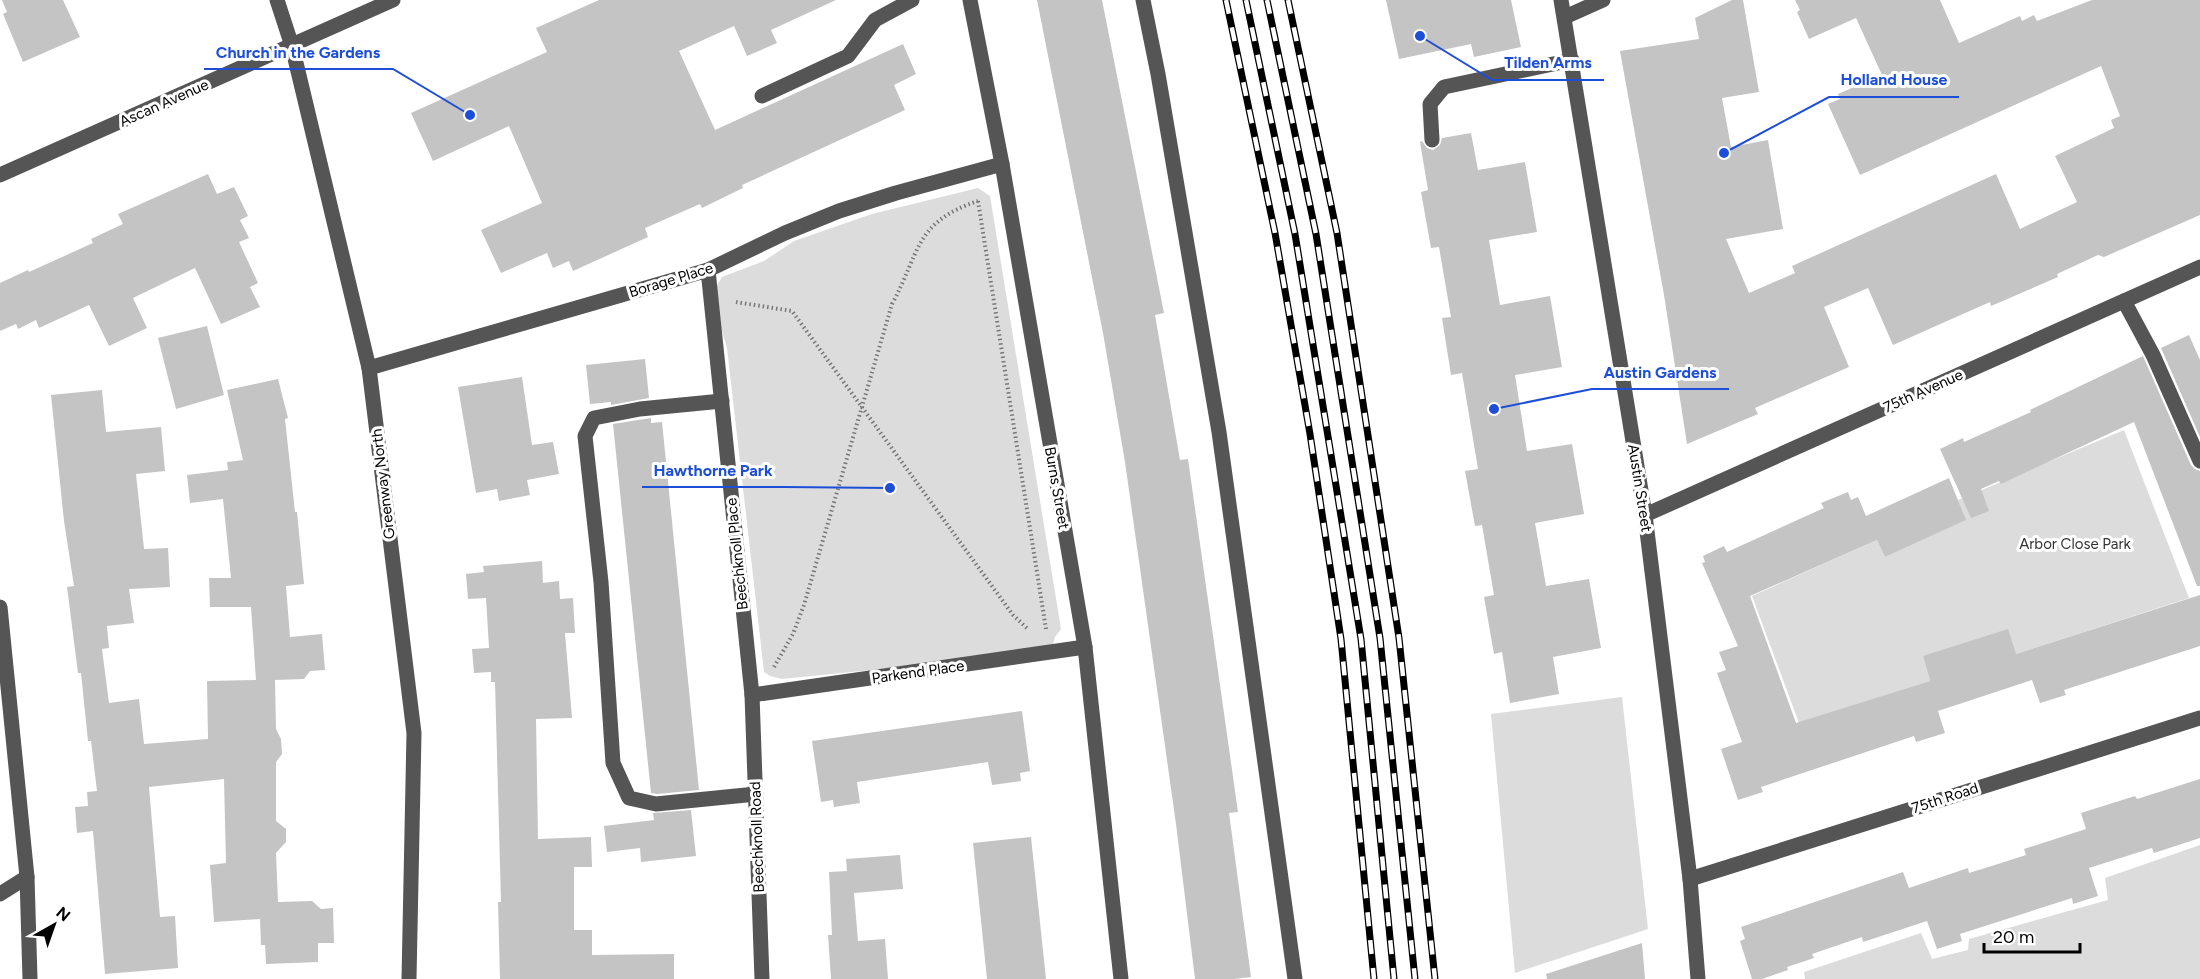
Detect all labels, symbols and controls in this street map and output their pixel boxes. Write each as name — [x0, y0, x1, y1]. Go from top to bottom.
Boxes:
callout: Church in the Gardens — [204, 35, 393, 69]
text: Church in the Gardens — [216, 43, 381, 62]
callout: Tilden Arms — [1492, 46, 1604, 80]
text: Tilden Arms — [1504, 53, 1592, 72]
callout: Holland House — [1829, 63, 1959, 97]
text: Holland House — [1841, 70, 1948, 89]
street label: Ascan Avenue — [117, 75, 211, 131]
street label: Borage Place — [627, 259, 715, 301]
callout: Austin Gardens — [1592, 355, 1729, 389]
text: Austin Gardens — [1604, 363, 1717, 382]
street label: 75th Avenue — [1880, 365, 1966, 417]
street label: Greenway North — [367, 428, 399, 540]
street label: Austin Street — [1624, 443, 1656, 534]
street label: Burns Street — [1041, 445, 1073, 531]
callout: Hawthorne Park — [642, 453, 785, 487]
text: Hawthorne Park — [653, 461, 773, 480]
street label: Beechknoll Place — [722, 497, 752, 611]
park label: Arbor Close Park — [2019, 535, 2132, 553]
street label: Parkend Place — [871, 657, 965, 687]
street label: 75th Road — [1909, 779, 1981, 817]
street label: Beechknoll Road — [746, 781, 768, 893]
north arrow — [24, 895, 84, 955]
text: N — [52, 903, 74, 925]
scale bar — [1984, 916, 2080, 954]
text: 20 m — [1993, 926, 2034, 948]

